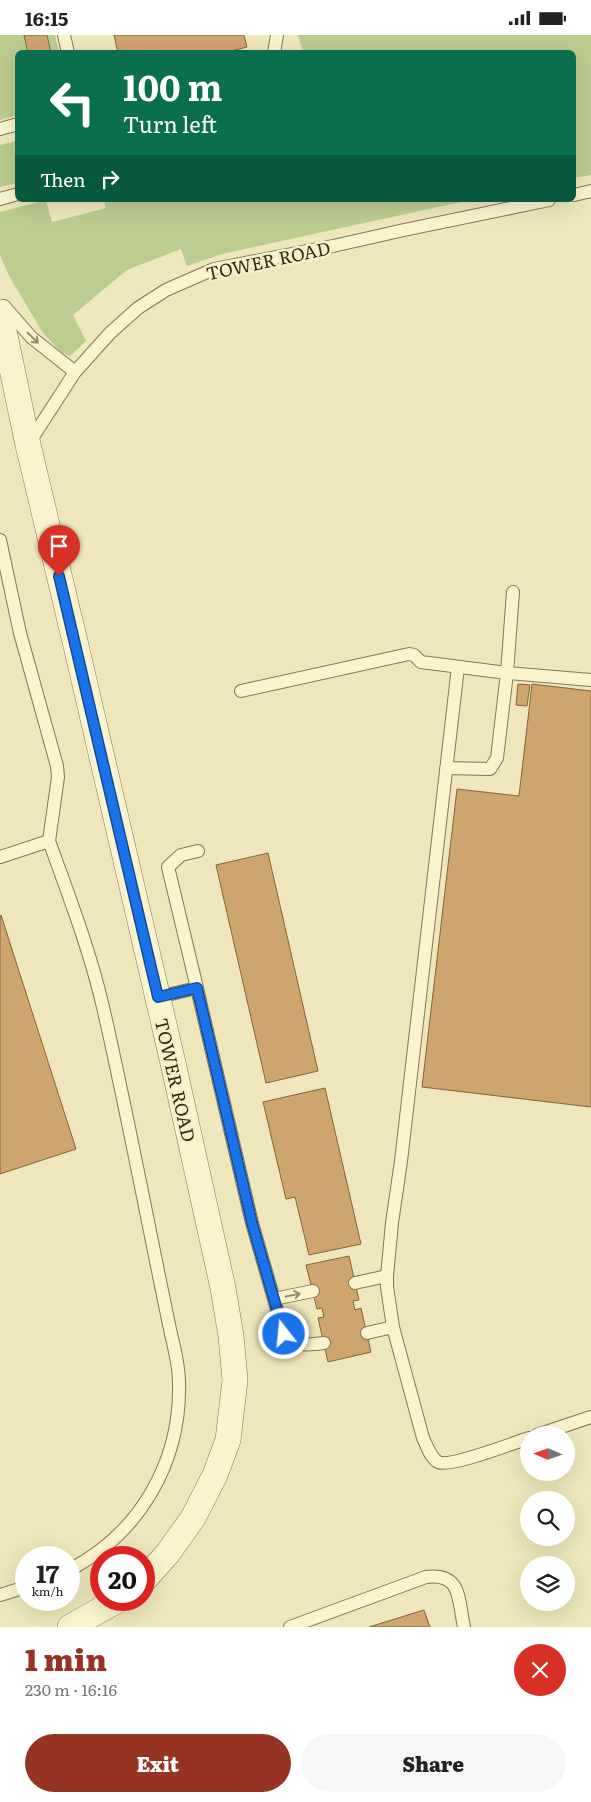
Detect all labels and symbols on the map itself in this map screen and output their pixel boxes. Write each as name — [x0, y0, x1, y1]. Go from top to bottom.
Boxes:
street label: TOWER ROAD — [203, 234, 333, 286]
one-way arrow — [26, 332, 39, 344]
pin — [38, 525, 80, 576]
street label: TOWER ROAD — [149, 1015, 203, 1145]
one-way arrow — [285, 1290, 301, 1299]
position arrow — [257, 1307, 309, 1359]
north arrow — [520, 1426, 575, 1481]
speed limit sign: 20 — [90, 1546, 155, 1611]

